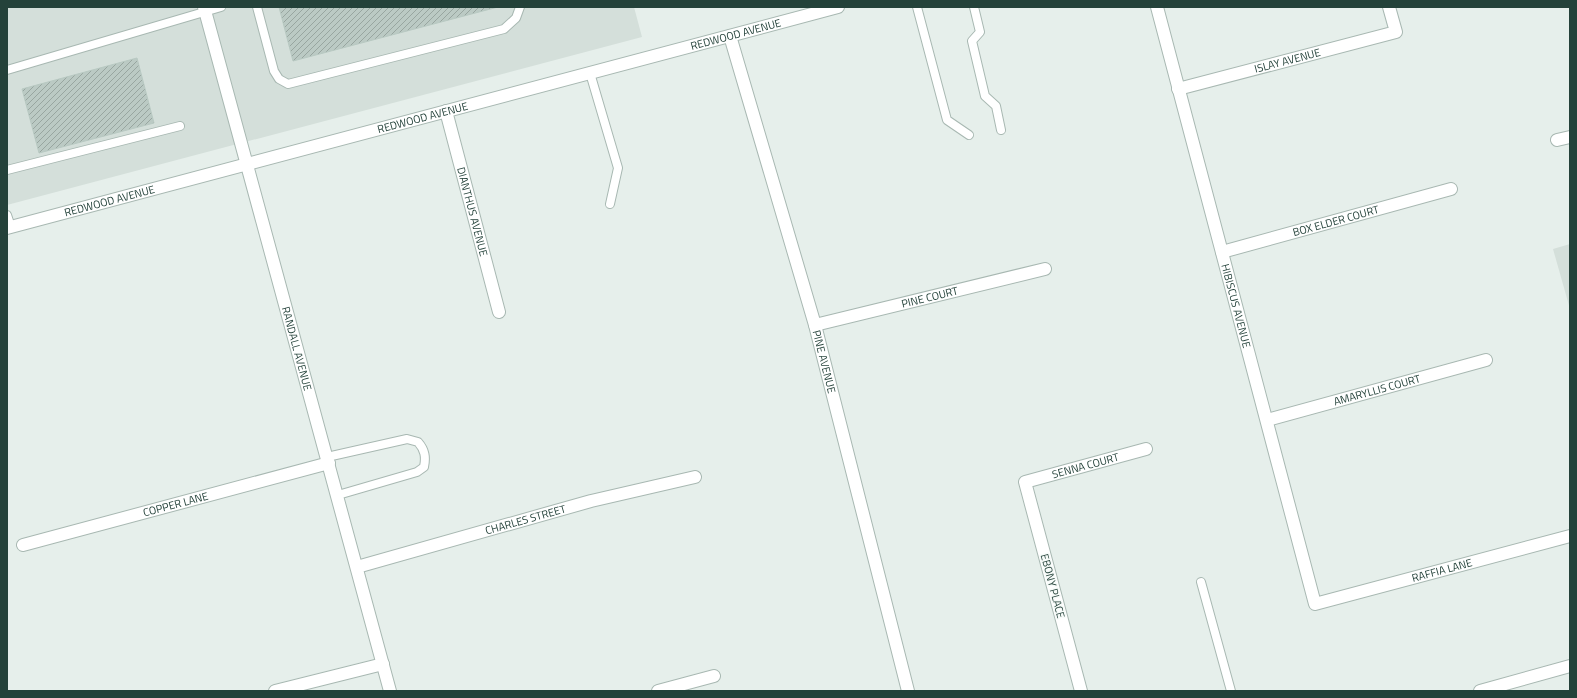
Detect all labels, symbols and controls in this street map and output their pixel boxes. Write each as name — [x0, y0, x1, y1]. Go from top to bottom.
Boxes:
street label: REDWOOD AVENUE — [689, 15, 783, 54]
street label: ISLAY AVENUE — [1253, 44, 1322, 77]
street label: REDWOOD AVENUE — [376, 98, 470, 137]
street label: DIANTHUS AVENUE — [453, 165, 492, 258]
street label: REDWOOD AVENUE — [62, 181, 156, 220]
street label: BOX ELDER COURT — [1291, 201, 1381, 240]
street label: HIBISCUS AVENUE — [1217, 262, 1255, 350]
street label: PINE COURT — [900, 282, 960, 312]
street label: RANDALL AVENUE — [278, 305, 316, 392]
street label: PINE AVENUE — [809, 328, 840, 395]
street label: AMARYLLIS COURT — [1332, 370, 1422, 409]
street label: SENNA COURT — [1050, 449, 1121, 482]
street label: COPPER LANE — [141, 488, 210, 520]
street label: CHARLES STREET — [483, 500, 568, 538]
street label: EBONY PLACE — [1037, 552, 1069, 620]
street label: RAFFIA LANE — [1410, 554, 1474, 586]

